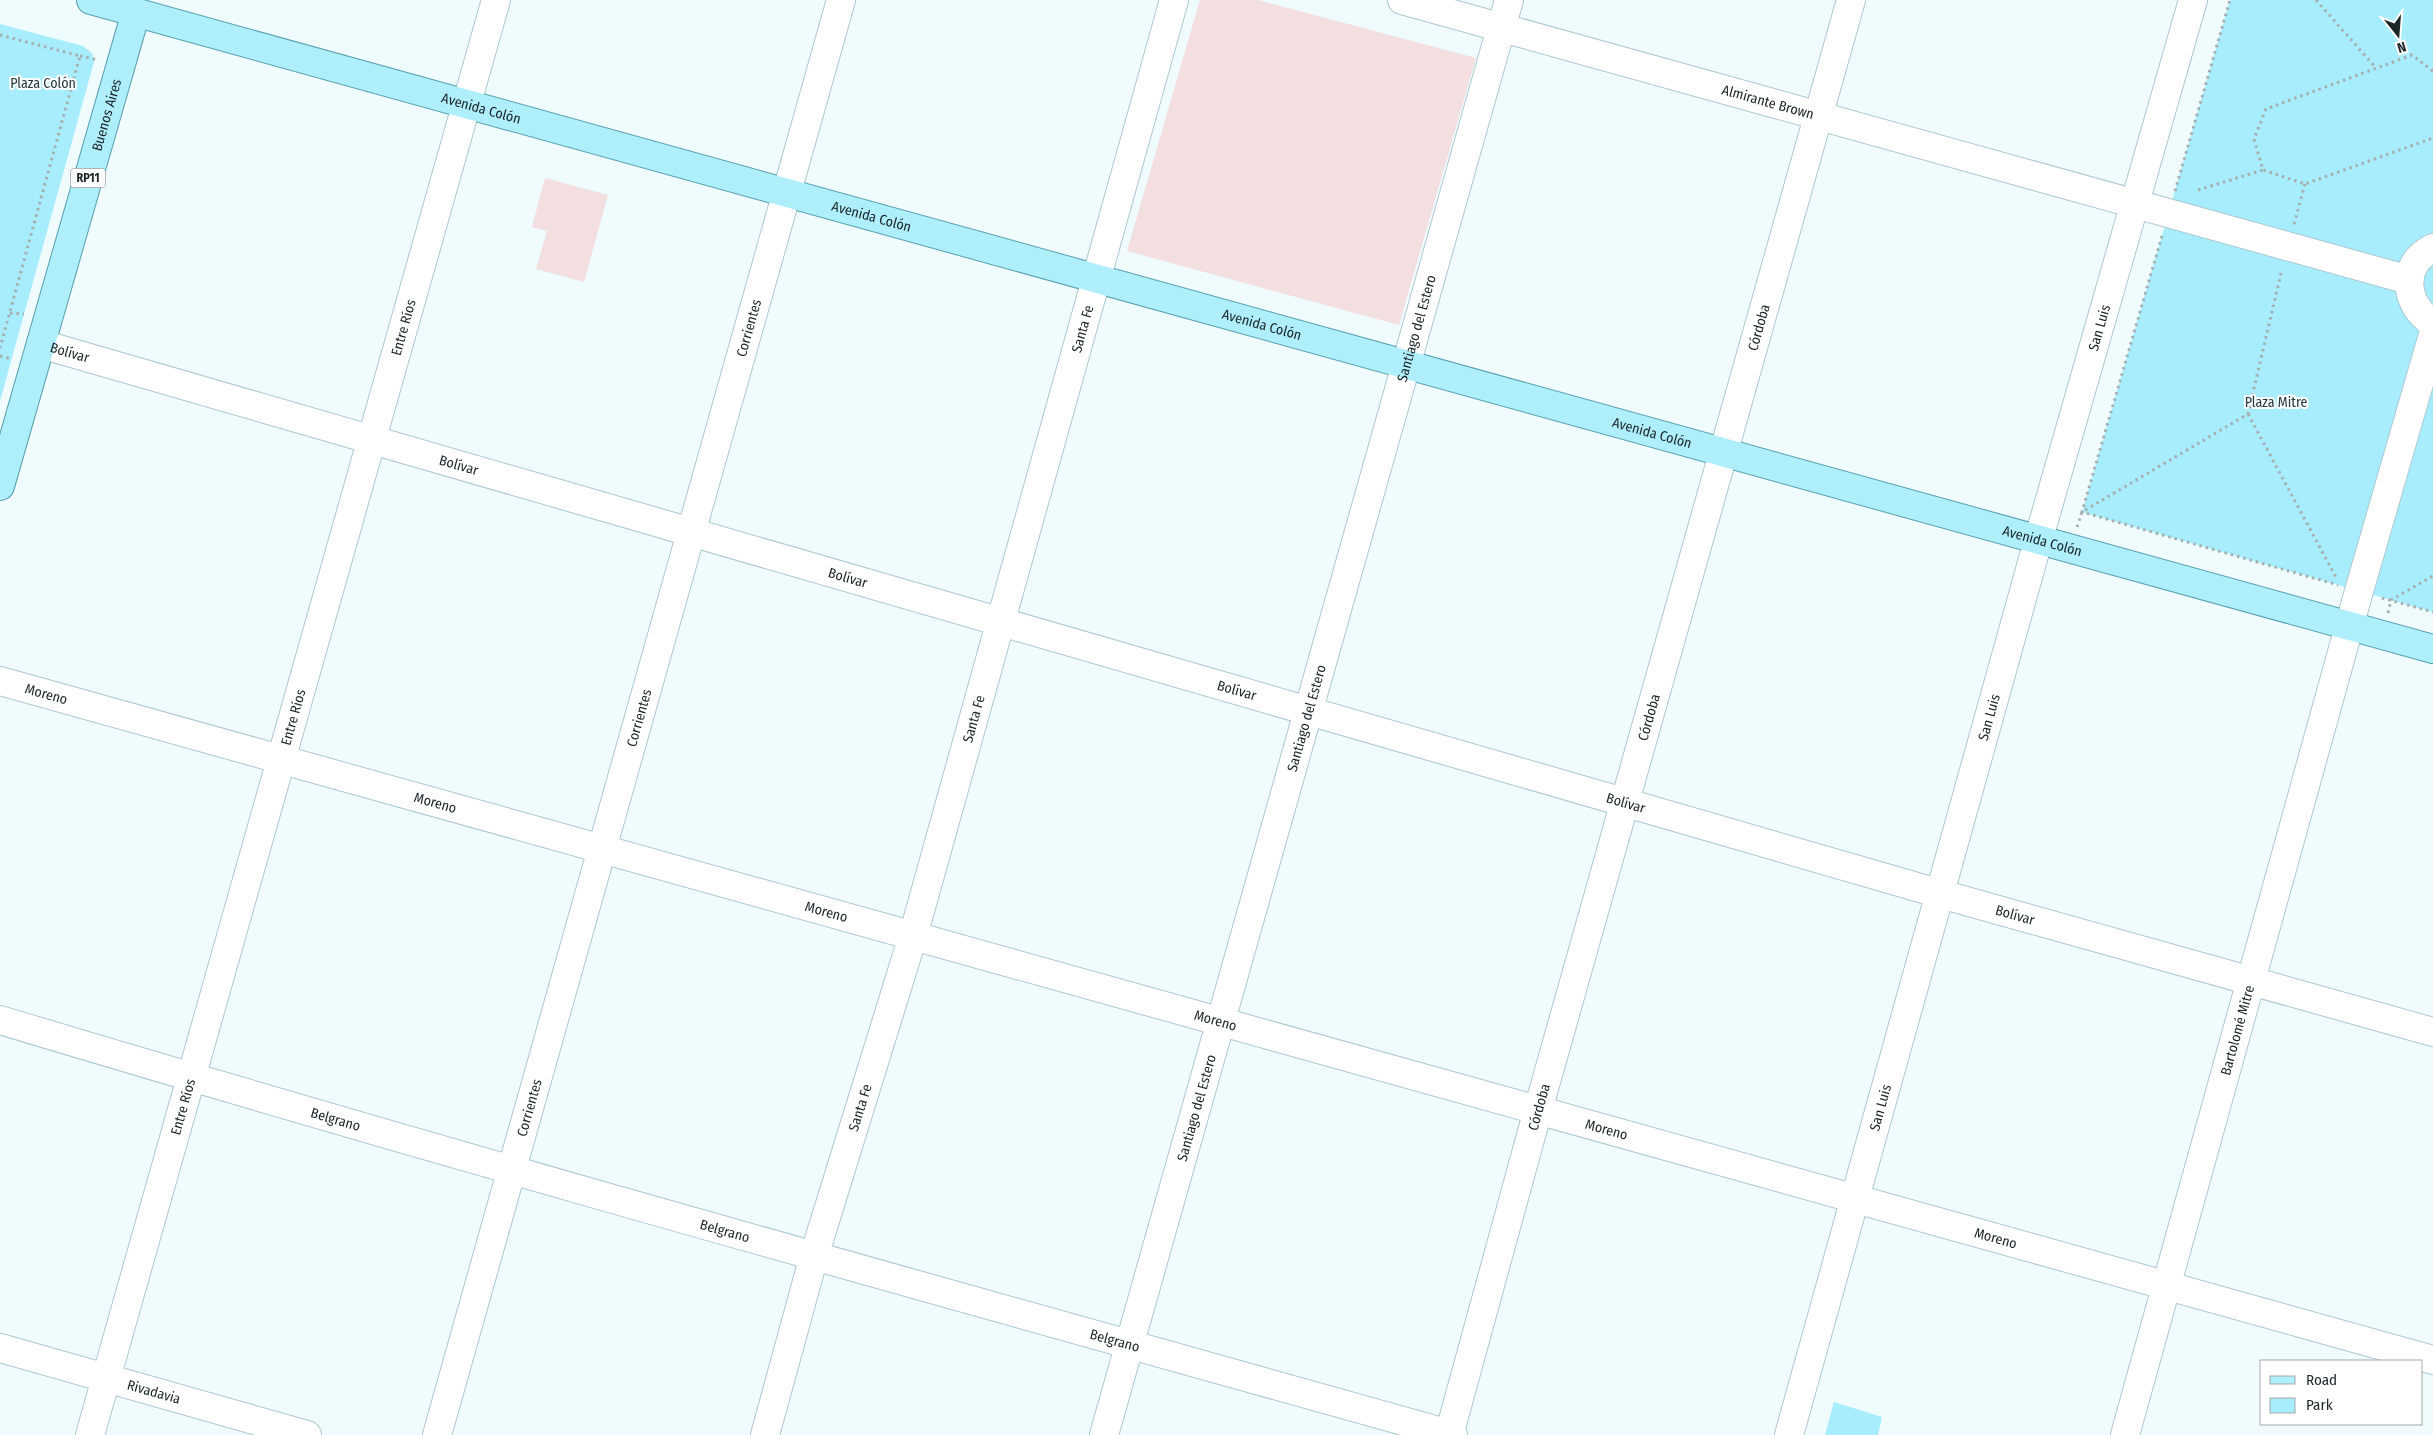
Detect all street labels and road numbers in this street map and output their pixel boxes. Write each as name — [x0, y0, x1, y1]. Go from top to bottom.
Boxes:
street label: Buenos Aires — [89, 77, 125, 153]
street label: Almirante Brown — [1720, 81, 1816, 123]
street label: Avenida Colón — [440, 90, 523, 128]
road number: RP11 — [70, 168, 106, 188]
street label: Avenida Colón — [830, 198, 913, 236]
street label: Santiago del Estero — [1394, 273, 1440, 384]
street label: Corrientes — [733, 297, 765, 359]
street label: Entre Ríos — [388, 298, 420, 358]
street label: Córdoba — [1744, 302, 1774, 353]
street label: Santa Fe — [1068, 303, 1098, 354]
street label: San Luis — [2085, 303, 2114, 353]
street label: Avenida Colón — [1220, 306, 1303, 344]
street label: Bolívar — [48, 339, 91, 367]
street label: Avenida Colón — [1610, 414, 1694, 452]
street label: Bolívar — [437, 452, 480, 479]
street label: Avenida Colón — [2001, 522, 2084, 560]
street label: Bolívar — [826, 564, 869, 592]
street label: Santiago del Estero — [1284, 663, 1330, 773]
street label: Bolívar — [1215, 677, 1258, 704]
street label: Moreno — [23, 680, 69, 708]
street label: Entre Ríos — [278, 687, 310, 747]
street label: Corrientes — [623, 687, 656, 749]
street label: Córdoba — [1635, 692, 1664, 743]
street label: San Luis — [1975, 692, 2004, 743]
street label: Santa Fe — [959, 693, 989, 745]
street label: Moreno — [412, 789, 458, 817]
street label: Bolívar — [1604, 790, 1648, 817]
street label: Moreno — [803, 898, 850, 926]
street label: Bolívar — [1993, 902, 2037, 929]
street label: Bartolomé Mitre — [2217, 983, 2258, 1077]
street label: Moreno — [1192, 1007, 1239, 1035]
street label: Santiago del Estero — [1174, 1053, 1220, 1163]
street label: Entre Ríos — [167, 1077, 199, 1137]
street label: Corrientes — [513, 1077, 546, 1139]
street label: Santa Fe — [845, 1082, 876, 1133]
street label: Córdoba — [1525, 1082, 1554, 1133]
street label: San Luis — [1866, 1082, 1895, 1133]
street label: Belgrano — [309, 1104, 362, 1135]
street label: Moreno — [1583, 1116, 1630, 1144]
street label: Belgrano — [698, 1216, 752, 1246]
street label: Moreno — [1972, 1224, 2019, 1252]
street label: Belgrano — [1088, 1326, 1142, 1356]
street label: Rivadavia — [125, 1376, 183, 1408]

